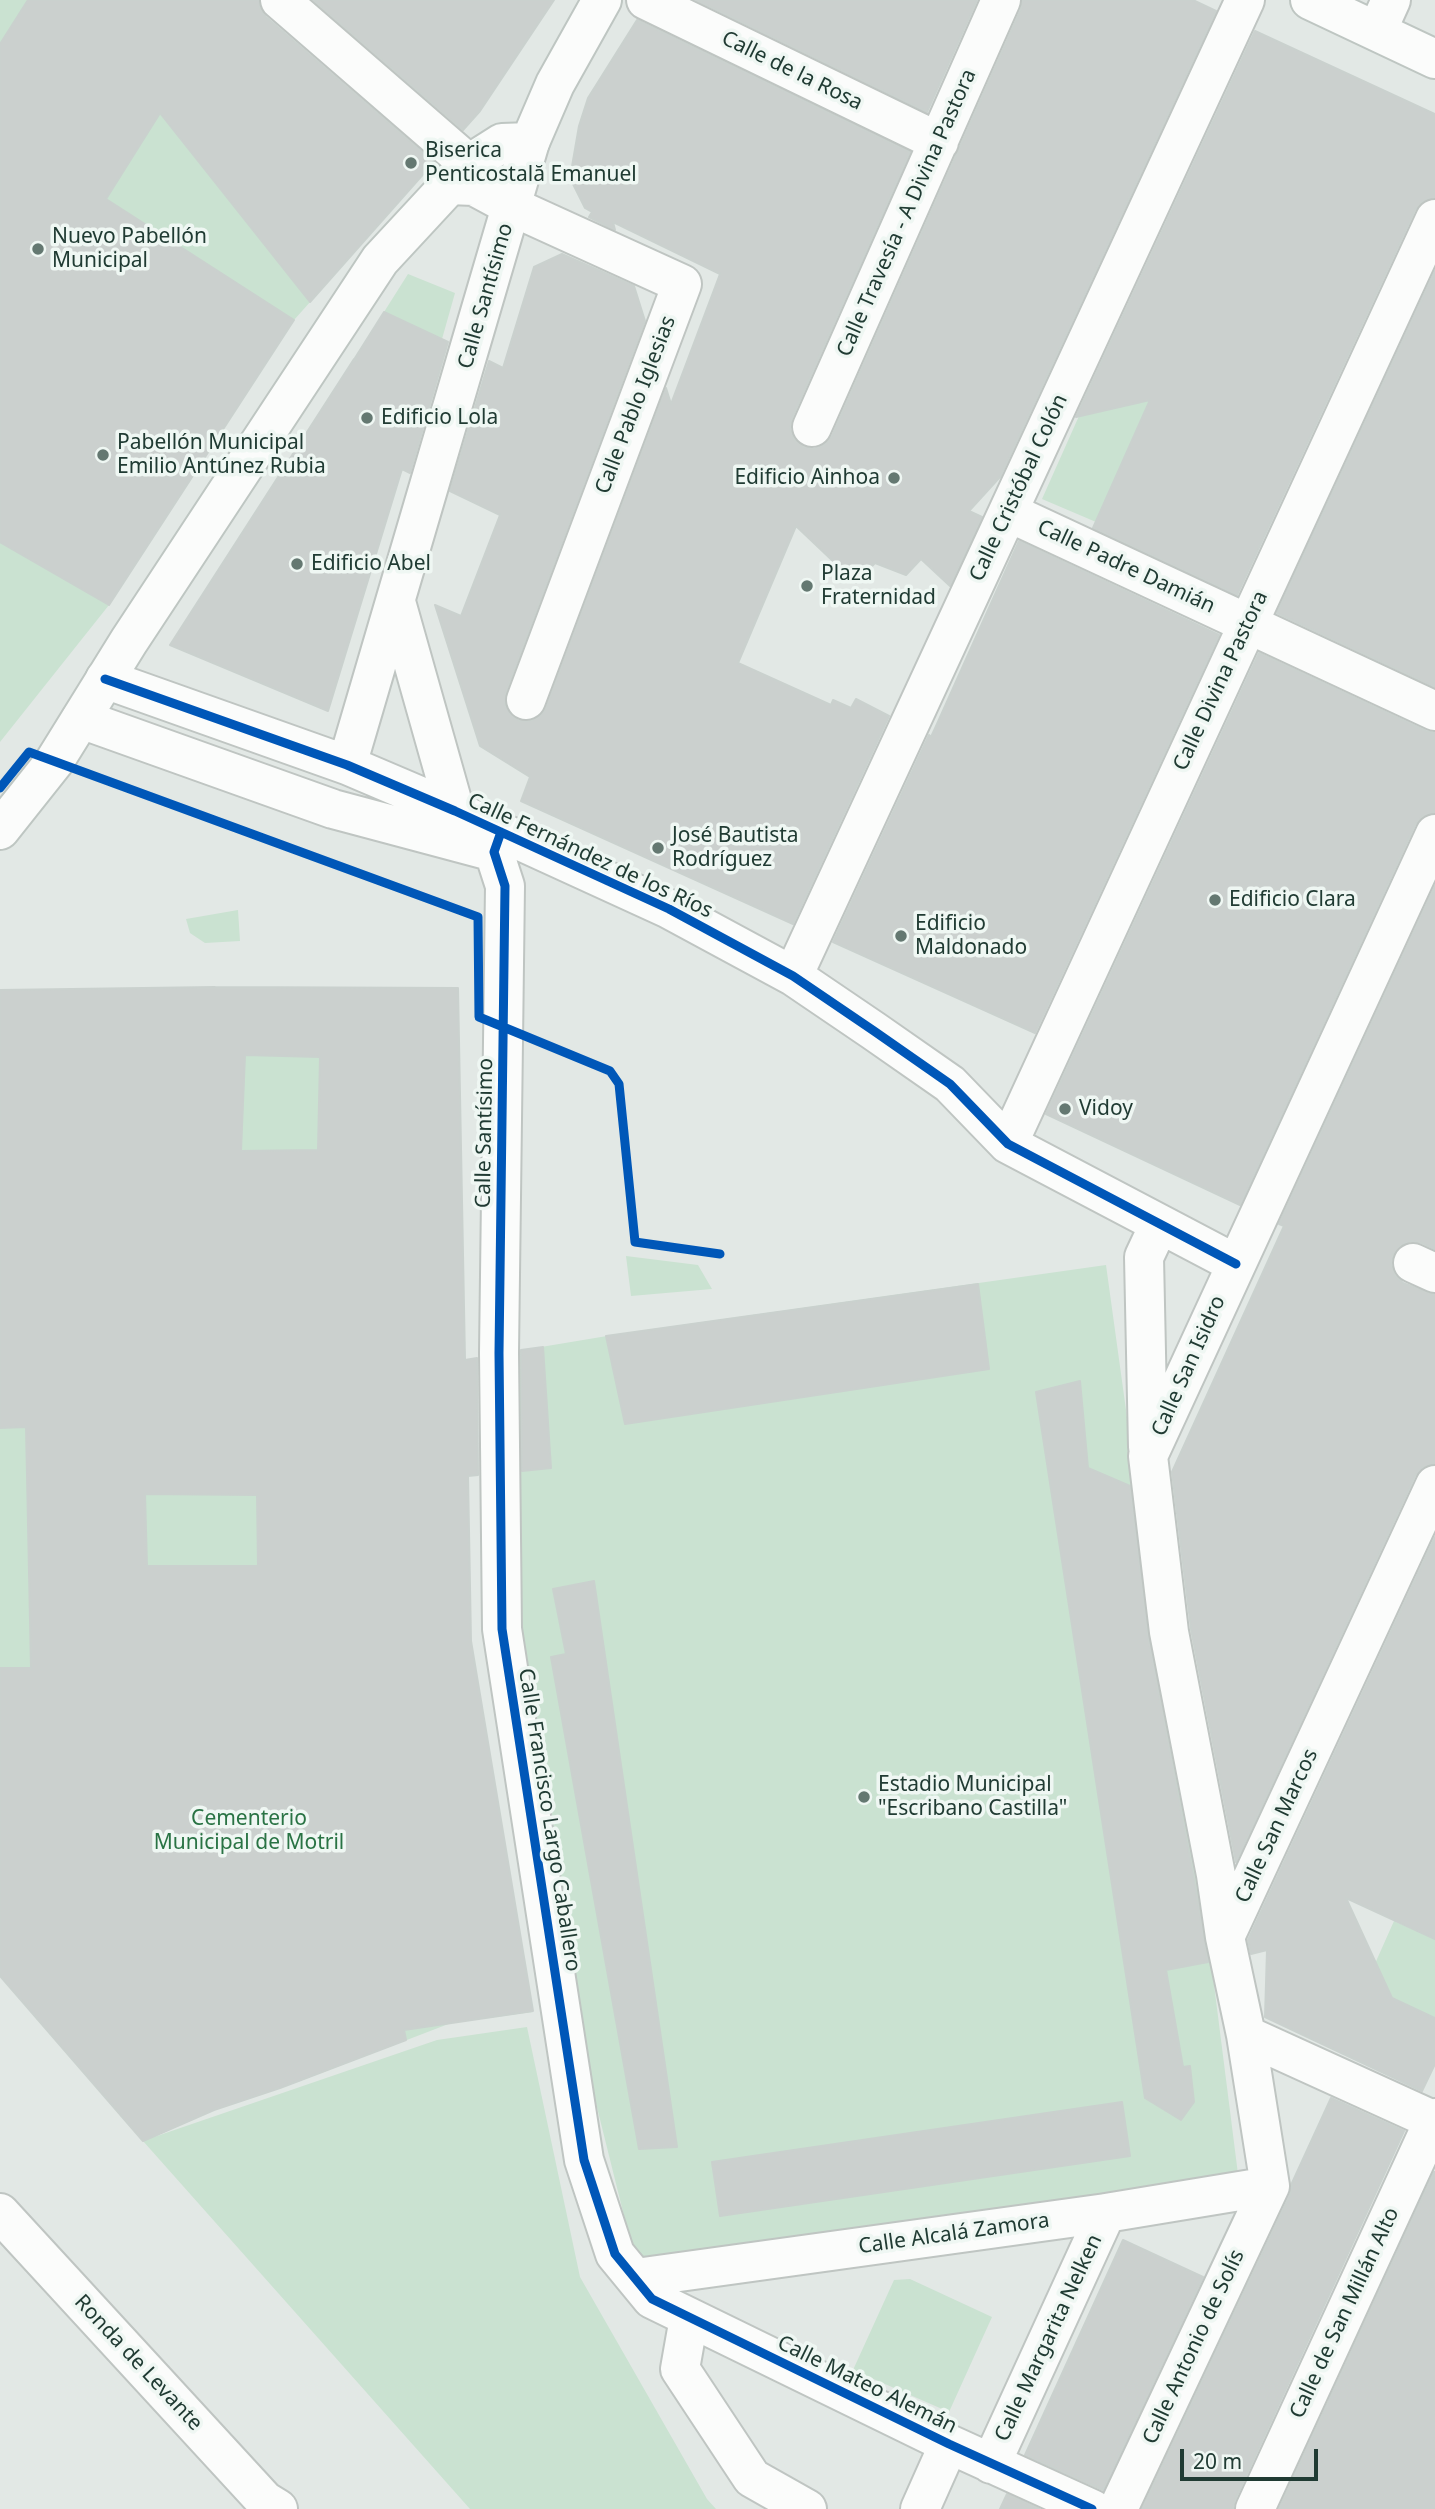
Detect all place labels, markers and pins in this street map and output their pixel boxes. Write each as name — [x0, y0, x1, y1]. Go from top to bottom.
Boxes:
place label: Biserica Penticostală Emanuel — [425, 138, 637, 188]
marker: Biserica Penticostală Emanuel — [403, 155, 419, 171]
place label: Nuevo Pabellón Municipal — [52, 224, 207, 274]
marker: Nuevo Pabellón Municipal — [30, 241, 46, 257]
place label: Edificio Lola — [381, 405, 498, 431]
marker: Edificio Lola — [359, 410, 375, 426]
place label: Pabellón Municipal Emilio Antúnez Rubia — [117, 430, 326, 480]
marker: Pabellón Municipal Emilio Antúnez Rubia — [95, 447, 111, 463]
place label: Edificio Ainhoa — [734, 465, 880, 491]
marker: Edificio Ainhoa — [886, 470, 902, 486]
place label: Edificio Abel — [311, 551, 431, 577]
marker: Edificio Abel — [289, 556, 305, 572]
place label: Plaza Fraternidad — [821, 561, 936, 611]
marker: Plaza Fraternidad — [799, 578, 815, 594]
place label: José Bautista Rodríguez — [672, 823, 799, 873]
marker: José Bautista Rodríguez — [650, 840, 666, 856]
place label: Edificio Clara — [1229, 887, 1356, 913]
marker: Edificio Clara — [1207, 892, 1223, 908]
place label: Edificio Maldonado — [915, 911, 1027, 961]
marker: Edificio Maldonado — [893, 928, 909, 944]
place label: Vidoy — [1079, 1096, 1133, 1122]
marker: Vidoy — [1057, 1101, 1073, 1117]
place label: Estadio Municipal "Escribano Castilla" — [878, 1772, 1067, 1822]
marker: Estadio Municipal "Escribano Castilla" — [856, 1789, 872, 1805]

